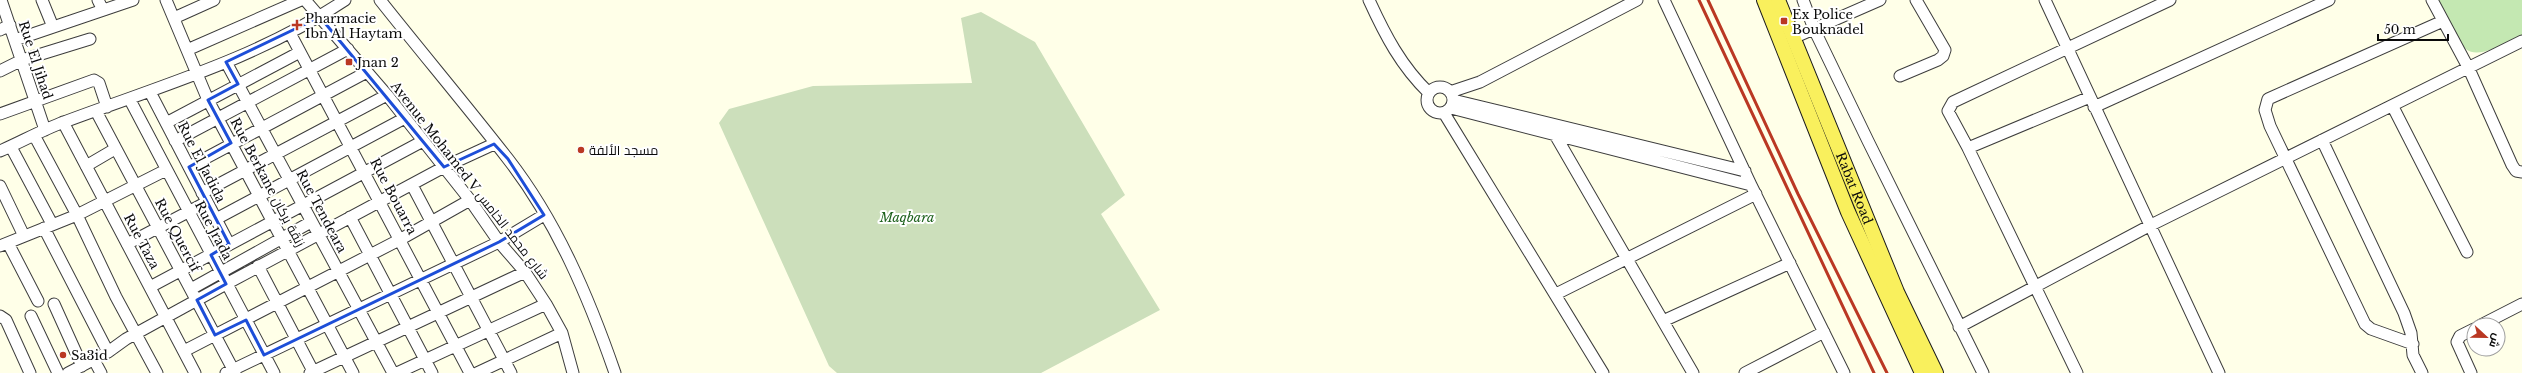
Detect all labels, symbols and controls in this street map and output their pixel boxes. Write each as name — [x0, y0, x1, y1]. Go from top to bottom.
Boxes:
place label: Ex Police Bouknadel — [1792, 6, 1864, 38]
place label: Pharmacie Ibn Al Haytam — [305, 10, 402, 42]
marker: Ex Police Bouknadel — [1779, 16, 1789, 26]
scale bar — [2378, 16, 2448, 42]
street label: Rue El Jihad — [15, 19, 56, 102]
marker: Pharmacie Ibn Al Haytam — [292, 20, 302, 30]
text: 50 m — [2384, 22, 2416, 37]
place label: Jnan 2 — [355, 54, 399, 71]
marker: Jnan 2 — [344, 57, 354, 67]
street label: Avenue Mohamed V شارع محمد الخامس — [386, 77, 552, 283]
street label: Rue Berkane زنقة بركان — [226, 115, 309, 250]
street label: Rue El Jadida — [174, 119, 230, 206]
place label: مسجد الألفة — [589, 142, 658, 159]
marker: مسجد الألفة — [576, 145, 586, 155]
street label: Rabat Road — [1832, 150, 1877, 227]
street label: Rue Bouarra — [366, 155, 421, 238]
street label: Rue Tendeara — [292, 167, 351, 257]
street label: Rue Quercif — [151, 195, 205, 277]
street label: Rue Jrada — [191, 198, 237, 263]
park label: Maqbara — [879, 209, 934, 226]
street label: Rue Taza — [120, 211, 164, 273]
north arrow — [2466, 317, 2506, 357]
text: ش — [2486, 332, 2504, 350]
place label: Sa3id — [71, 347, 108, 364]
marker: Sa3id — [58, 350, 68, 360]

